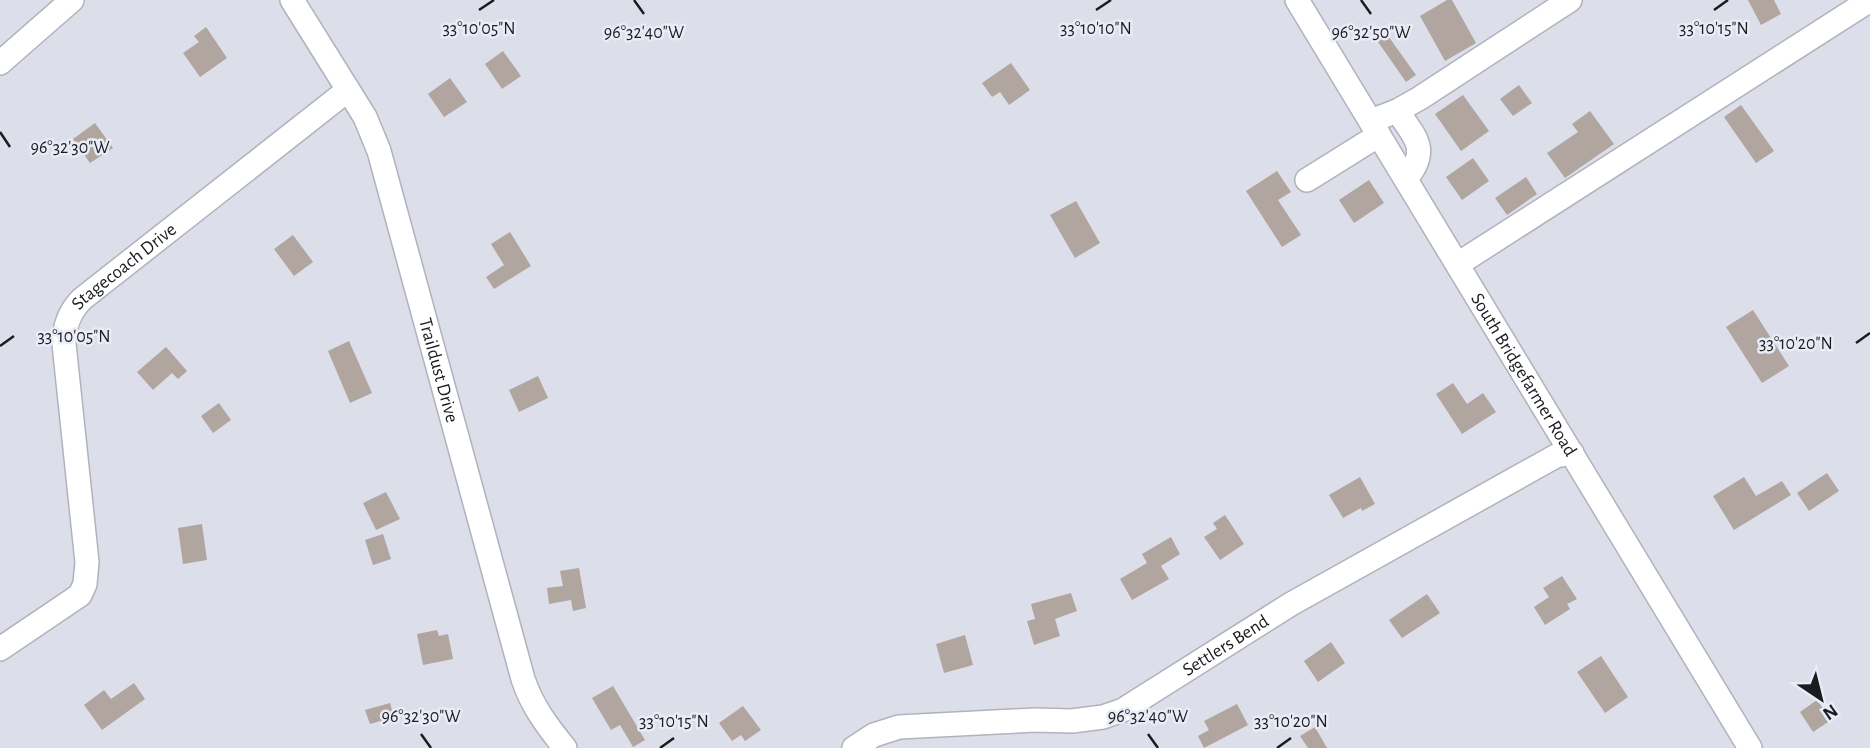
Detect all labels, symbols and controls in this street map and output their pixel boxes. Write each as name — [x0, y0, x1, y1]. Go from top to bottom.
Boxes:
text: 33°10'05"N — [442, 20, 516, 38]
text: 33°10'10"N — [1060, 20, 1132, 38]
text: 33°10'15"N — [1679, 20, 1749, 38]
text: 96°32'40"W — [604, 24, 684, 42]
text: 96°32'50"W — [1331, 24, 1411, 42]
text: 96°32'30"W — [30, 139, 110, 157]
street label: Stagecoach Drive — [68, 219, 180, 313]
street label: South Bridgefarmer Road — [1467, 290, 1580, 460]
street label: Traildust Drive — [416, 316, 462, 425]
text: 33°10'05"N — [37, 328, 111, 346]
text: 33°10'20"N — [1759, 335, 1833, 353]
street label: Settlers Bend — [1179, 611, 1272, 679]
north arrow — [1786, 664, 1856, 734]
text: N — [1819, 700, 1841, 723]
text: 96°32'30"W — [381, 708, 461, 726]
text: 96°32'40"W — [1108, 708, 1188, 726]
text: 33°10'15"N — [639, 713, 709, 731]
text: 33°10'20"N — [1254, 713, 1328, 731]

